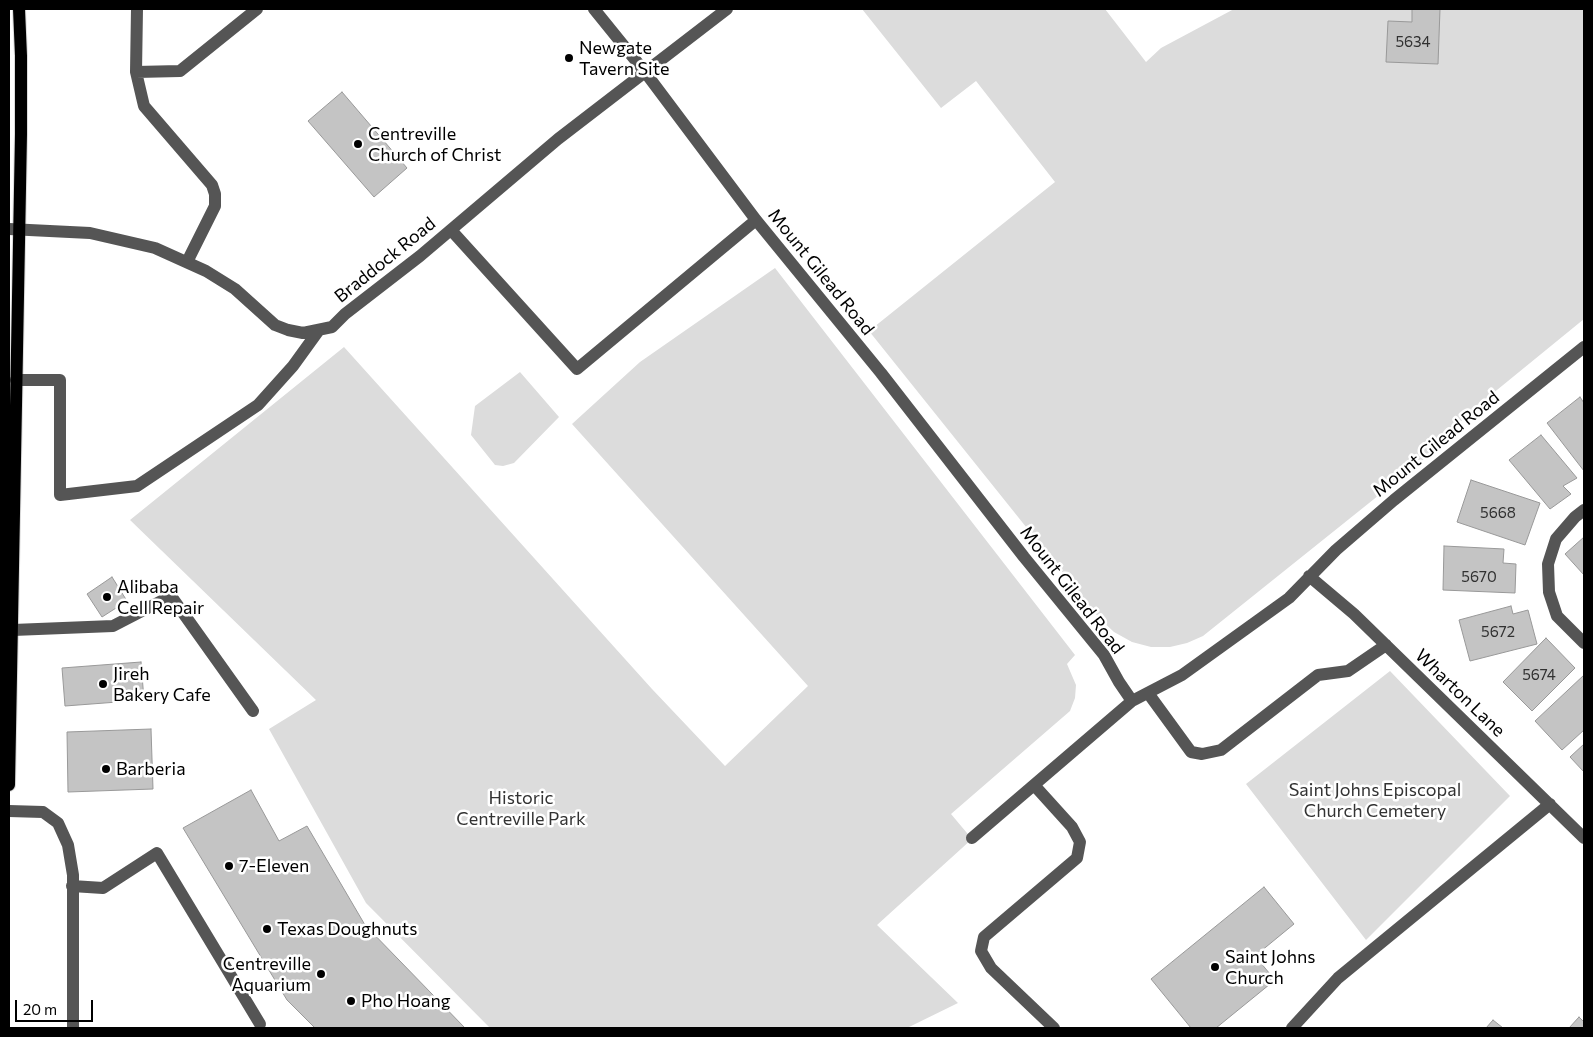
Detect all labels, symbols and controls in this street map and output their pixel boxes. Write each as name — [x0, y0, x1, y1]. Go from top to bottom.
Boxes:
house number: 5634 — [1395, 33, 1431, 51]
place label: Newgate Tavern Site — [579, 37, 669, 80]
marker: Newgate Tavern Site — [563, 52, 575, 64]
place label: Centreville Church of Christ — [368, 123, 501, 166]
marker: Centreville Church of Christ — [352, 138, 364, 150]
street label: Mount Gilead Road — [763, 204, 879, 340]
street label: Braddock Road — [330, 213, 440, 307]
street label: Mount Gilead Road — [1368, 386, 1504, 502]
house number: 5668 — [1480, 504, 1516, 522]
street label: Mount Gilead Road — [1015, 522, 1129, 658]
house number: 5670 — [1461, 568, 1497, 586]
place label: Alibaba Cell Repair — [117, 576, 204, 618]
marker: Alibaba Cell Repair — [101, 591, 113, 603]
house number: 5672 — [1481, 623, 1515, 641]
street label: Wharton Lane — [1411, 645, 1509, 741]
place label: Jireh Bakery Cafe — [113, 663, 211, 706]
house number: 5674 — [1522, 666, 1556, 684]
marker: Jireh Bakery Cafe — [97, 678, 109, 690]
place label: Barberia — [116, 758, 186, 780]
marker: Barberia — [100, 763, 112, 775]
park label: Saint Johns Episcopal Church Cemetery — [1289, 779, 1461, 822]
park label: Historic Centreville Park — [456, 787, 586, 830]
place label: 7-Eleven — [239, 855, 309, 877]
marker: 7-Eleven — [223, 860, 235, 872]
place label: Texas Doughnuts — [277, 918, 417, 940]
marker: Texas Doughnuts — [261, 923, 273, 935]
place label: Saint Johns Church — [1225, 946, 1316, 989]
place label: Centreville Aquarium — [223, 953, 311, 996]
marker: Saint Johns Church — [1209, 961, 1221, 973]
marker: Centreville Aquarium — [315, 968, 327, 980]
scale bar — [18, 990, 95, 1022]
place label: Pho Hoang — [361, 990, 451, 1012]
marker: Pho Hoang — [345, 995, 357, 1007]
text: 20 m — [23, 1000, 57, 1018]

